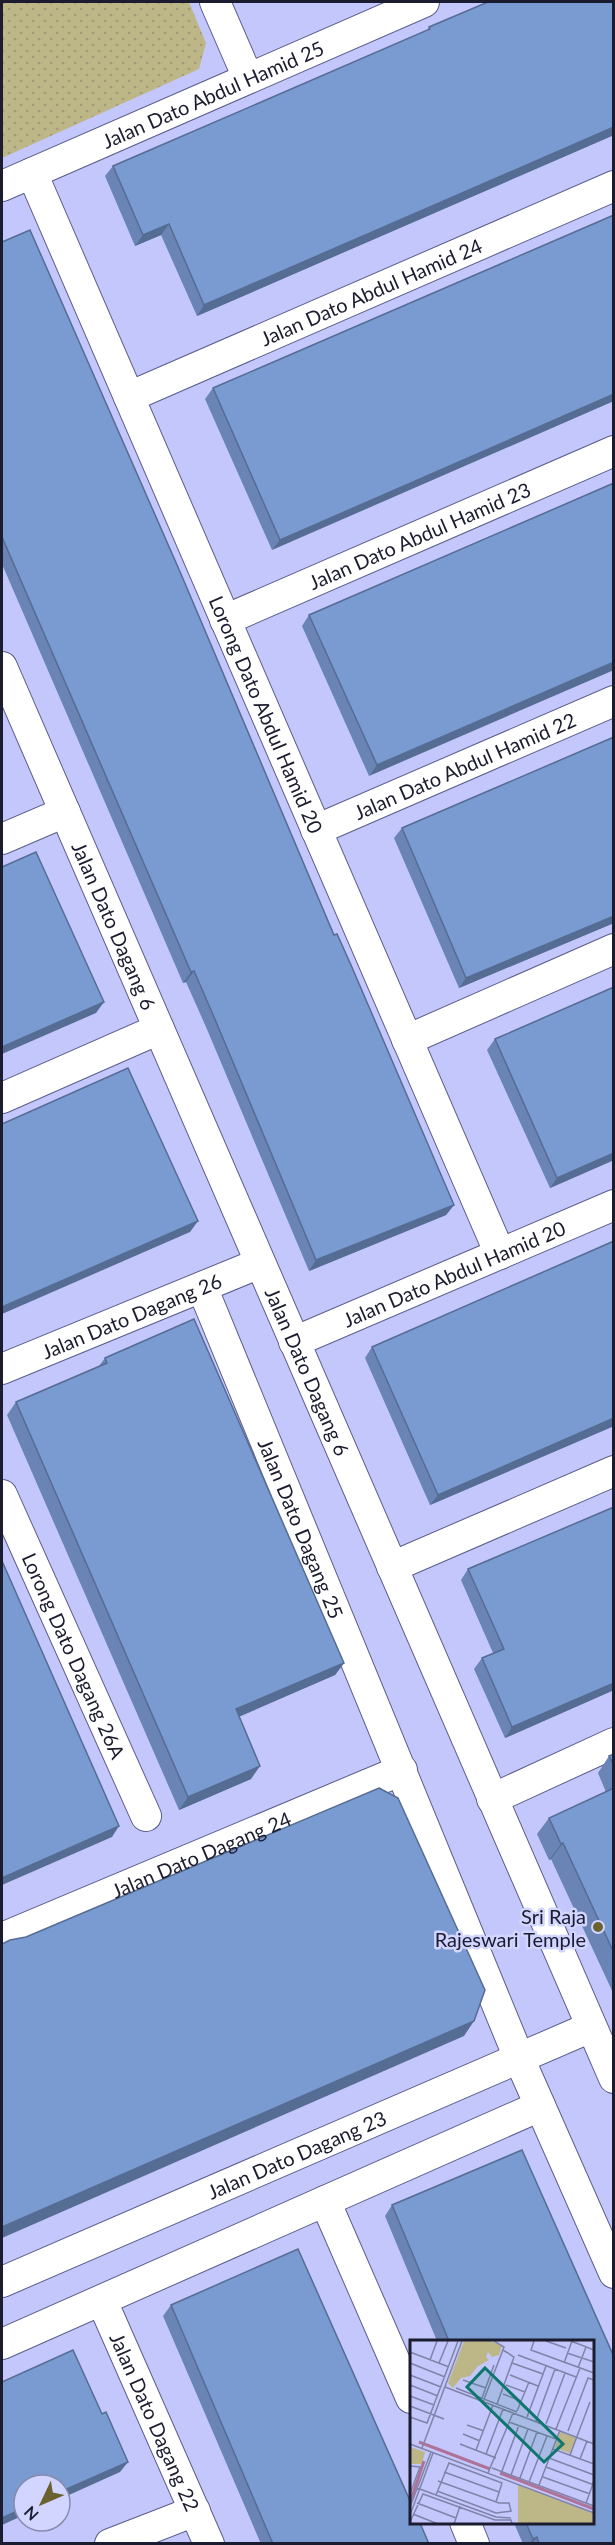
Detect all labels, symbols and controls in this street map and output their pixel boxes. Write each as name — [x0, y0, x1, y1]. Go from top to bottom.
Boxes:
street label: Jalan Dato Abdul Hamid 25 — [98, 35, 327, 153]
street label: Jalan Dato Abdul Hamid 24 — [257, 233, 486, 350]
street label: Jalan Dato Abdul Hamid 23 — [305, 477, 534, 594]
street label: Lorong Dato Abdul Hamid 20 — [205, 592, 328, 837]
street label: Jalan Dato Abdul Hamid 22 — [350, 707, 579, 824]
street label: Jalan Dato Dagang 6 — [67, 838, 161, 1013]
street label: Jalan Dato Abdul Hamid 20 — [339, 1215, 569, 1332]
street label: Jalan Dato Dagang 26 — [38, 1268, 225, 1363]
street label: Jalan Dato Dagang 6 — [261, 1284, 355, 1459]
street label: Jalan Dato Dagang 25 — [254, 1435, 349, 1622]
street label: Lorong Dato Dagang 26A — [17, 1549, 131, 1763]
street label: Jalan Dato Dagang 24 — [108, 1806, 295, 1903]
place label: Sri Raja Rajeswari Temple — [435, 1904, 586, 1951]
marker: Sri Raja Rajeswari Temple — [591, 1920, 605, 1934]
street label: Jalan Dato Dagang 23 — [203, 2105, 390, 2204]
street label: Jalan Dato Dagang 22 — [105, 2329, 205, 2515]
inset map — [410, 2340, 594, 2524]
north arrow — [12, 2473, 72, 2533]
text: N — [20, 2503, 42, 2525]

